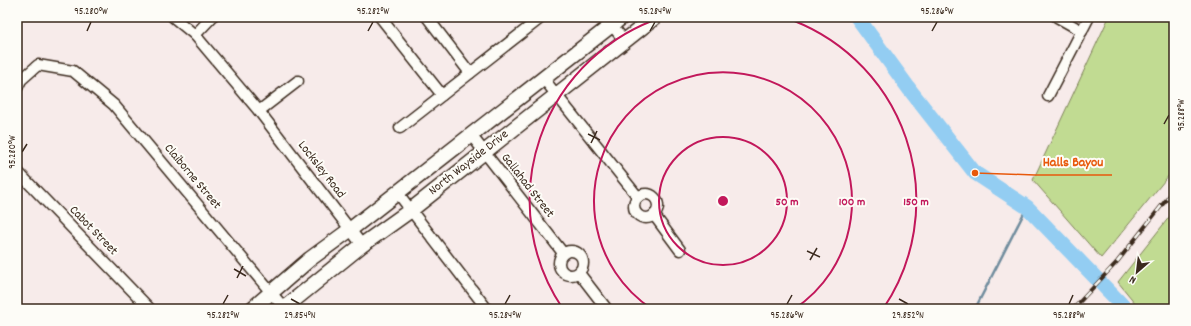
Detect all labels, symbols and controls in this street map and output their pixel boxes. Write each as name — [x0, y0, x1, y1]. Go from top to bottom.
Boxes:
text: 95.280°W — [74, 5, 108, 19]
text: 95.282°W — [357, 5, 390, 19]
text: 95.284°W — [639, 5, 671, 19]
text: 95.286°W — [920, 5, 954, 19]
text: 95.288°W — [1175, 99, 1189, 131]
street label: North Wayside Drive — [425, 125, 513, 200]
text: 95.280°W — [6, 135, 20, 169]
street label: Locksley Road — [292, 137, 350, 203]
street label: Claiborne Street — [159, 140, 225, 214]
callout: Halls Bayou — [1035, 149, 1112, 175]
street label: Gallahad Street — [496, 150, 559, 223]
text: Halls Bayou — [1043, 153, 1103, 173]
centre of rings — [716, 194, 730, 208]
text: 50 m — [775, 194, 799, 211]
text: 100 m — [839, 194, 865, 211]
text: 150 m — [903, 194, 929, 211]
street label: Cabot Street — [64, 202, 122, 261]
north arrow — [1117, 252, 1157, 292]
text: N — [1127, 270, 1139, 287]
text: 95.282°W — [207, 309, 240, 323]
text: 29.854°N — [284, 309, 316, 323]
text: 95.284°W — [489, 309, 521, 323]
text: 95.286°W — [770, 309, 804, 323]
text: 29.852°N — [892, 309, 924, 323]
text: 95.288°W — [1053, 309, 1085, 323]

